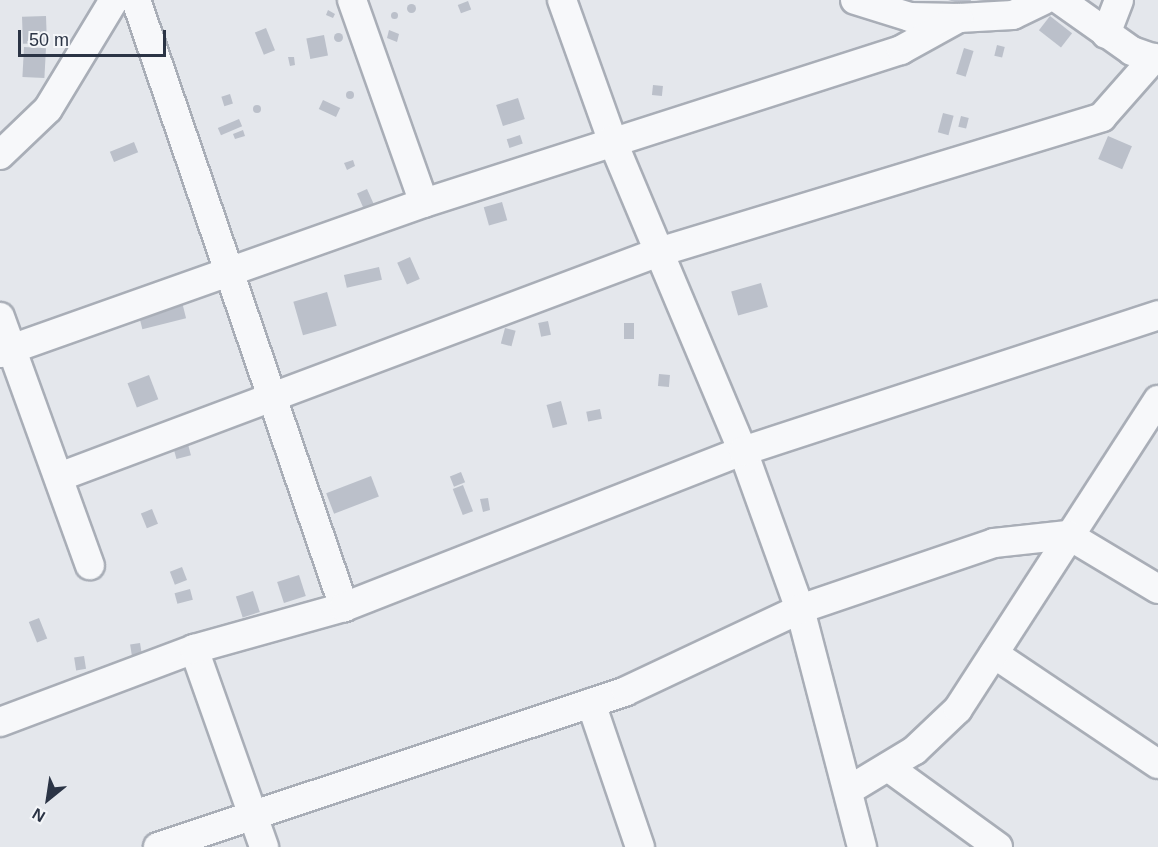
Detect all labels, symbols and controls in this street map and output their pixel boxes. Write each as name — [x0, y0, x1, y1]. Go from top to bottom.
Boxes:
scale bar — [21, 18, 170, 56]
text: 50 m — [29, 30, 69, 50]
north arrow — [18, 769, 78, 829]
text: N — [29, 805, 48, 825]

